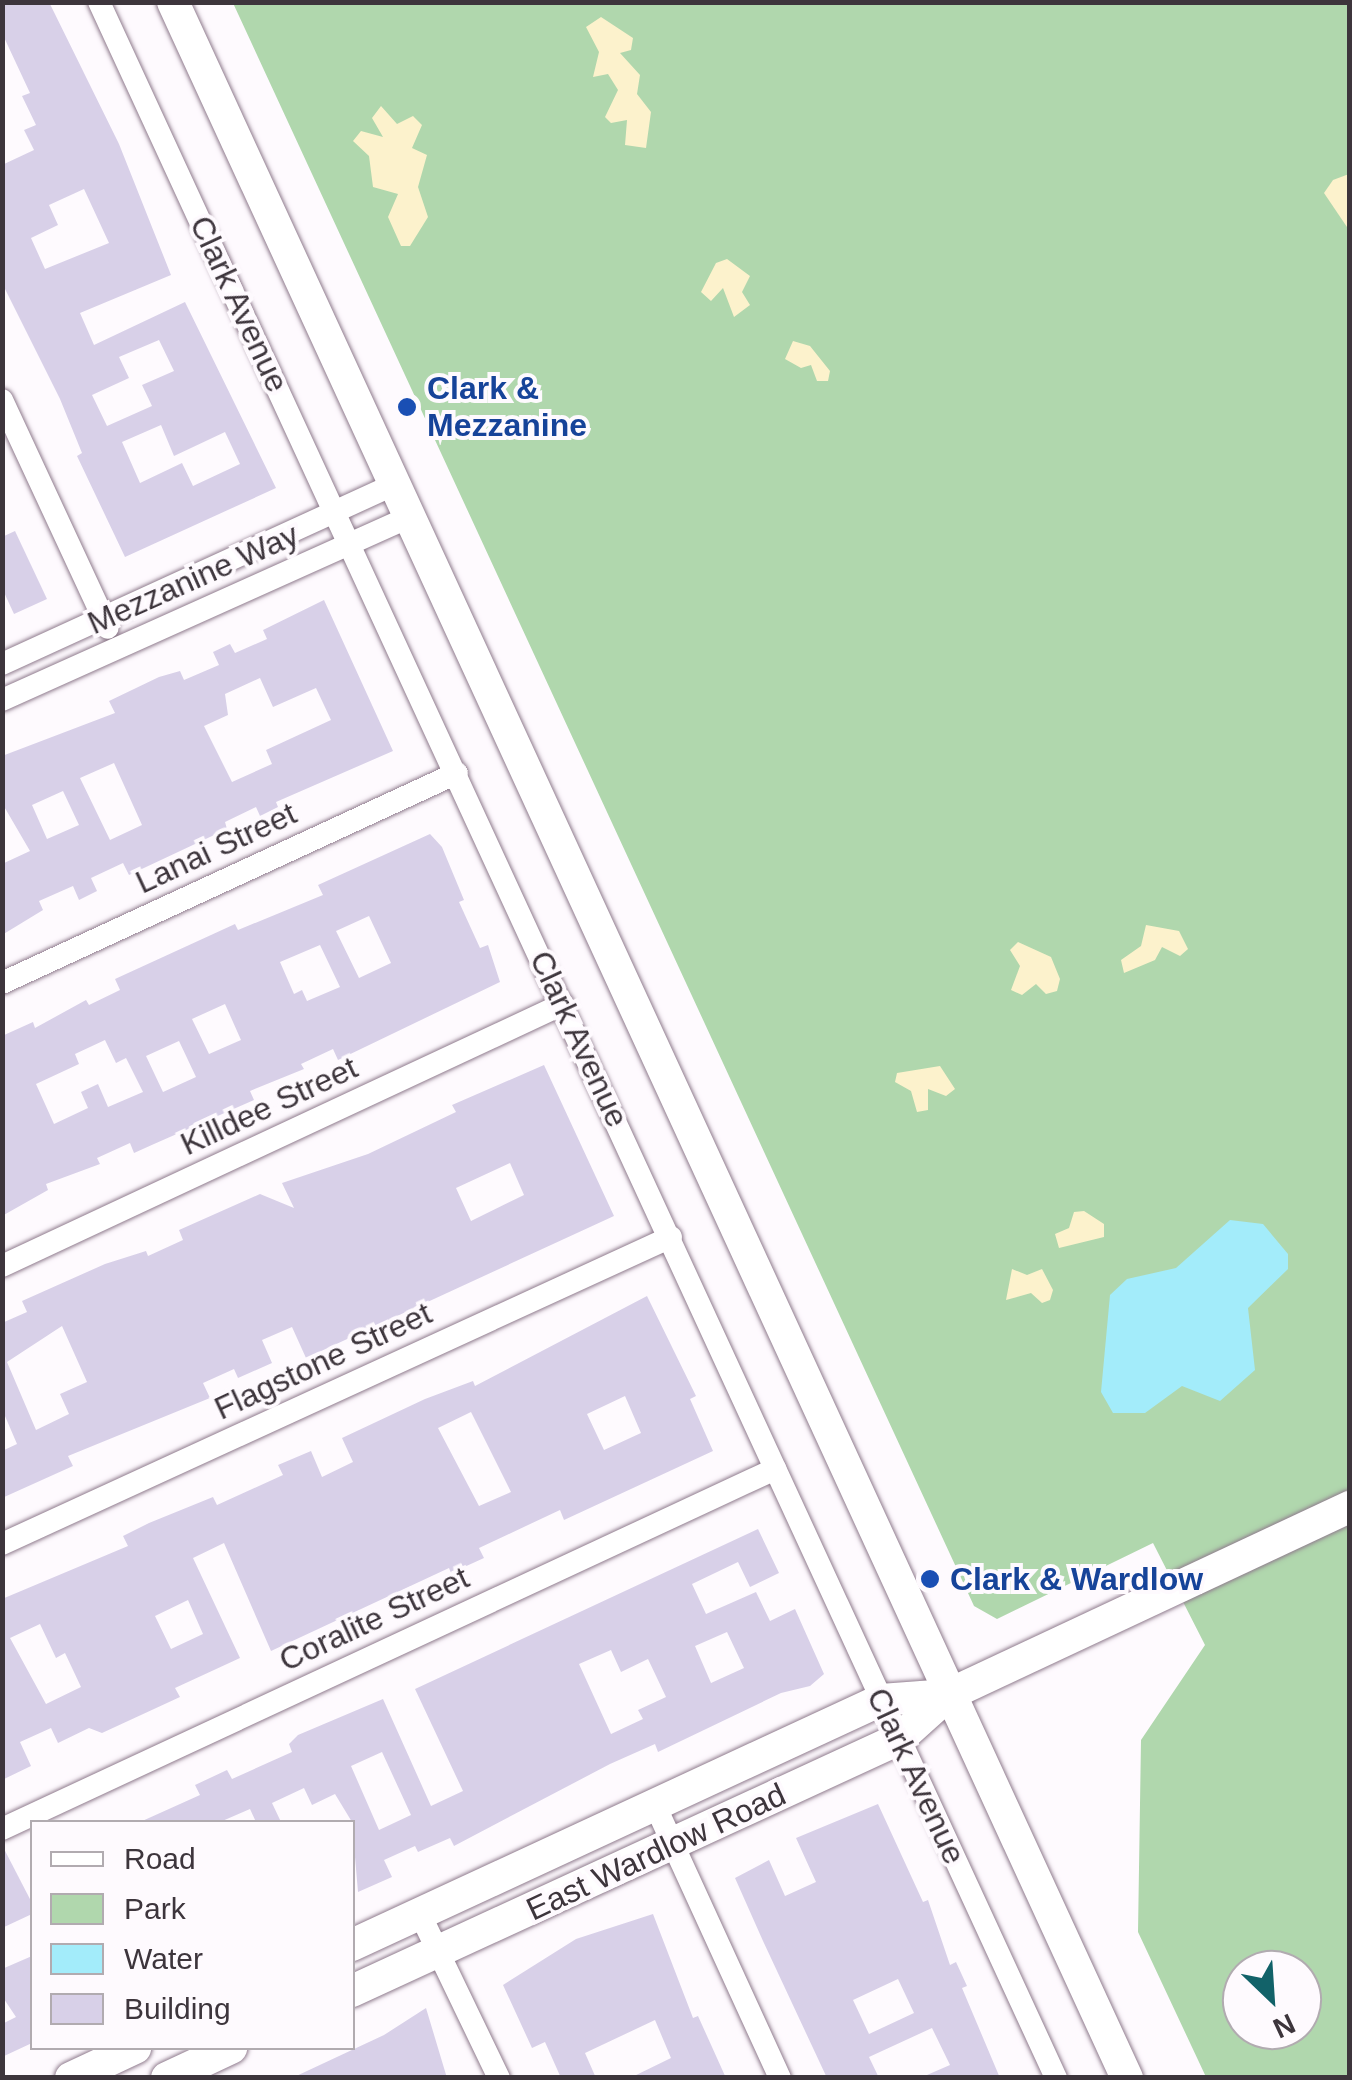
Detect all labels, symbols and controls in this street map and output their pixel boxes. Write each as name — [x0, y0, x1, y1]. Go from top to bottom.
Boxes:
street label: Clark Avenue — [181, 209, 297, 399]
place label: Clark & Mezzanine — [427, 370, 587, 445]
marker: Clark & Mezzanine — [396, 396, 418, 418]
street label: Mezzanine Way — [82, 515, 304, 643]
street label: Lanai Street — [130, 794, 302, 902]
street label: Clark Avenue — [521, 944, 637, 1134]
street label: Killdee Street — [175, 1048, 363, 1164]
street label: Flagstone Street — [208, 1294, 438, 1428]
street label: Coralite Street — [273, 1558, 475, 1680]
place label: Clark & Wardlow — [950, 1560, 1203, 1598]
marker: Clark & Wardlow — [919, 1568, 941, 1590]
street label: Clark Avenue — [858, 1681, 974, 1871]
street label: East Wardlow Road — [520, 1775, 792, 1929]
legend — [30, 1820, 355, 2050]
text: Road — [124, 1842, 196, 1875]
text: Park — [124, 1892, 186, 1925]
text: Water — [124, 1942, 203, 1975]
north arrow — [1222, 1950, 1322, 2050]
text: Building — [124, 1992, 231, 2025]
text: N — [1268, 2008, 1300, 2044]

